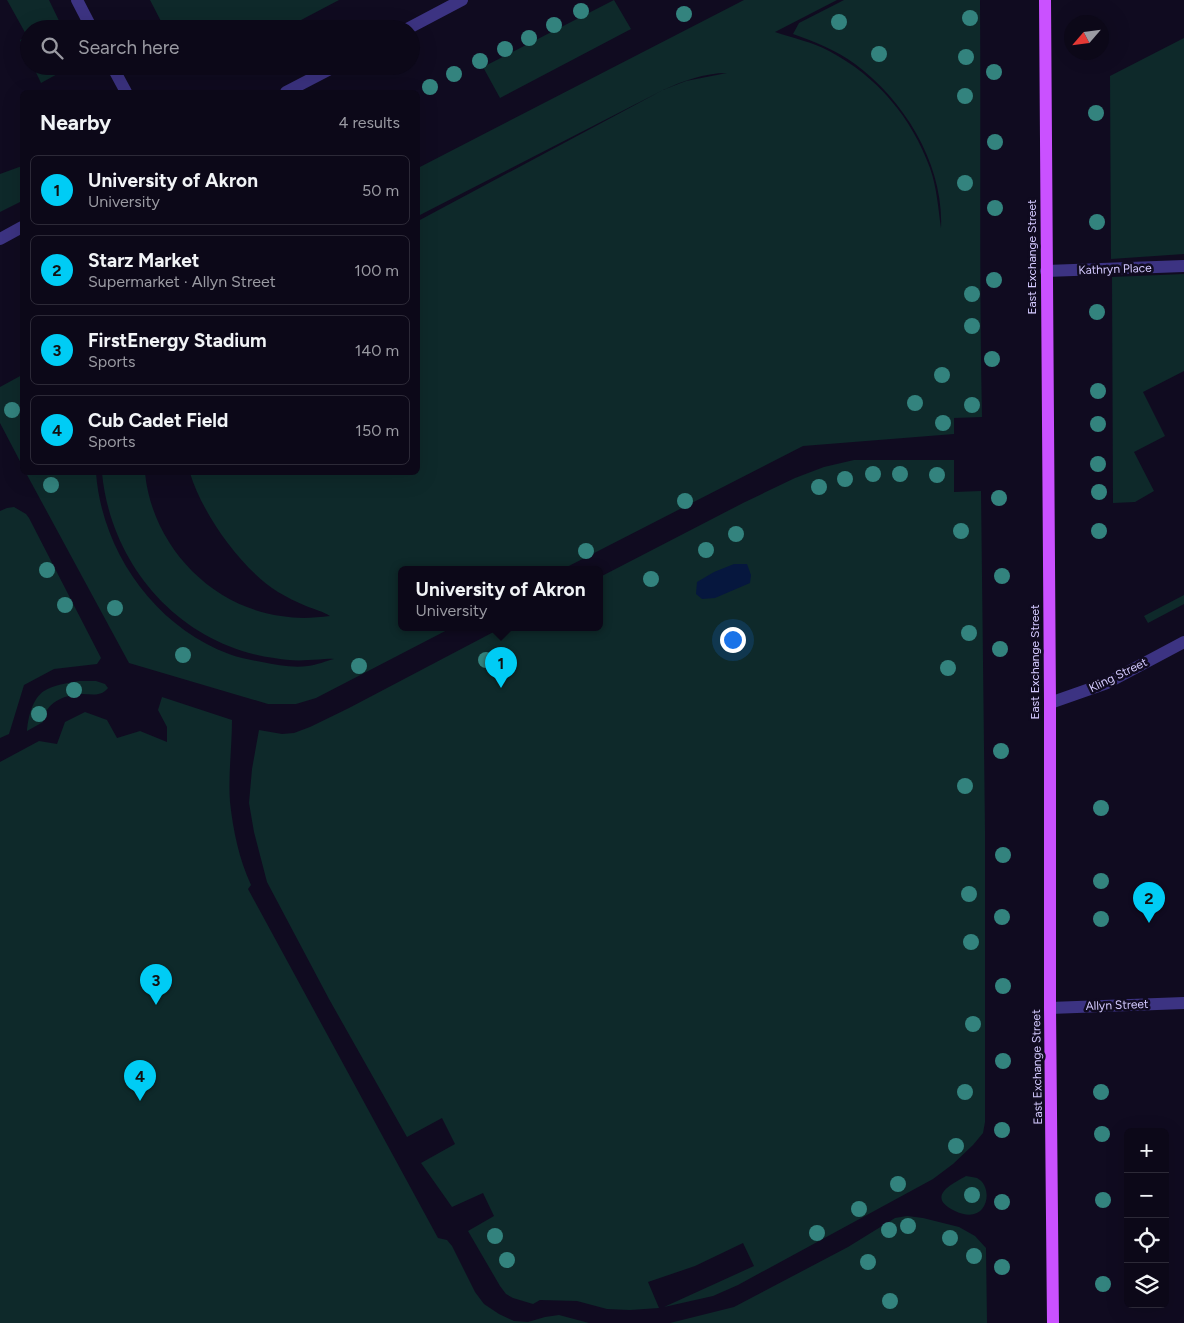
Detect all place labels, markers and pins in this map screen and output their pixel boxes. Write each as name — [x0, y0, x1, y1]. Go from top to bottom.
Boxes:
pin: 1 — [485, 647, 517, 688]
pin: 2 — [1133, 882, 1165, 923]
pin: 3 — [140, 964, 172, 1005]
pin: 4 — [124, 1060, 156, 1101]

